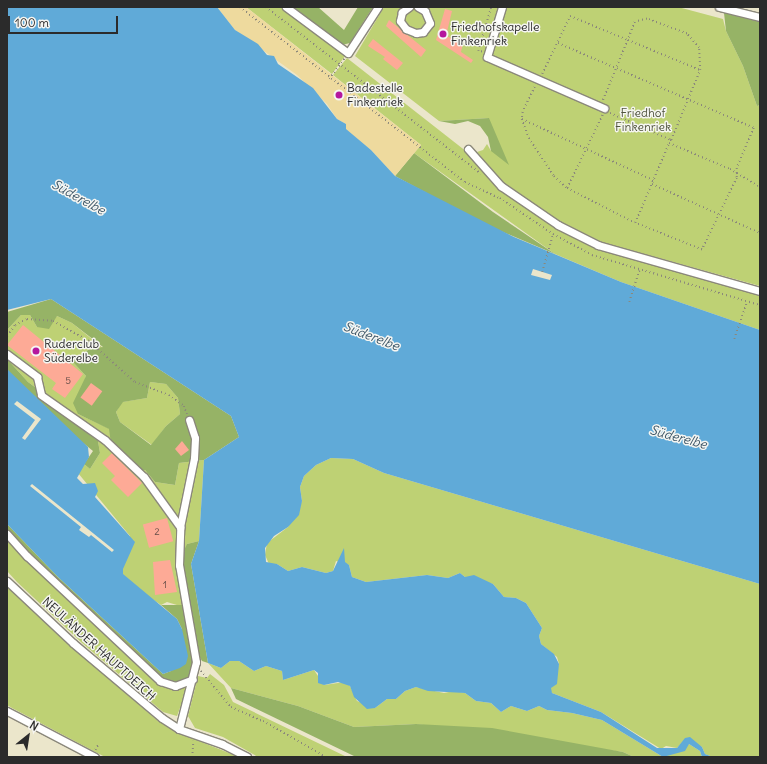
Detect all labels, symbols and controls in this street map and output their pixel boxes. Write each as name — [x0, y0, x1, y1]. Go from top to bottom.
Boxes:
scale bar — [10, 8, 120, 34]
text: 100 m — [15, 15, 49, 30]
place label: Friedhofskapelle Finkenriek — [451, 20, 539, 48]
marker: Friedhofskapelle Finkenriek — [438, 29, 448, 39]
place label: Badestelle Finkenriek — [347, 81, 403, 109]
marker: Badestelle Finkenriek — [334, 90, 344, 100]
park label: Friedhof Finkenriek — [615, 106, 671, 134]
water label: Süderelbe — [49, 177, 107, 219]
water label: Süderelbe — [341, 319, 401, 355]
place label: Ruderclub Süderelbe — [44, 337, 99, 365]
marker: Ruderclub Süderelbe — [31, 346, 41, 356]
house number: 5 — [65, 375, 71, 387]
water label: Süderelbe — [648, 423, 708, 453]
house number: 2 — [154, 526, 160, 538]
house number: 1 — [163, 579, 167, 591]
street label: NEULÄNDER HAUPTDEICH — [40, 594, 158, 704]
north arrow — [8, 716, 48, 756]
text: N — [27, 718, 41, 734]

